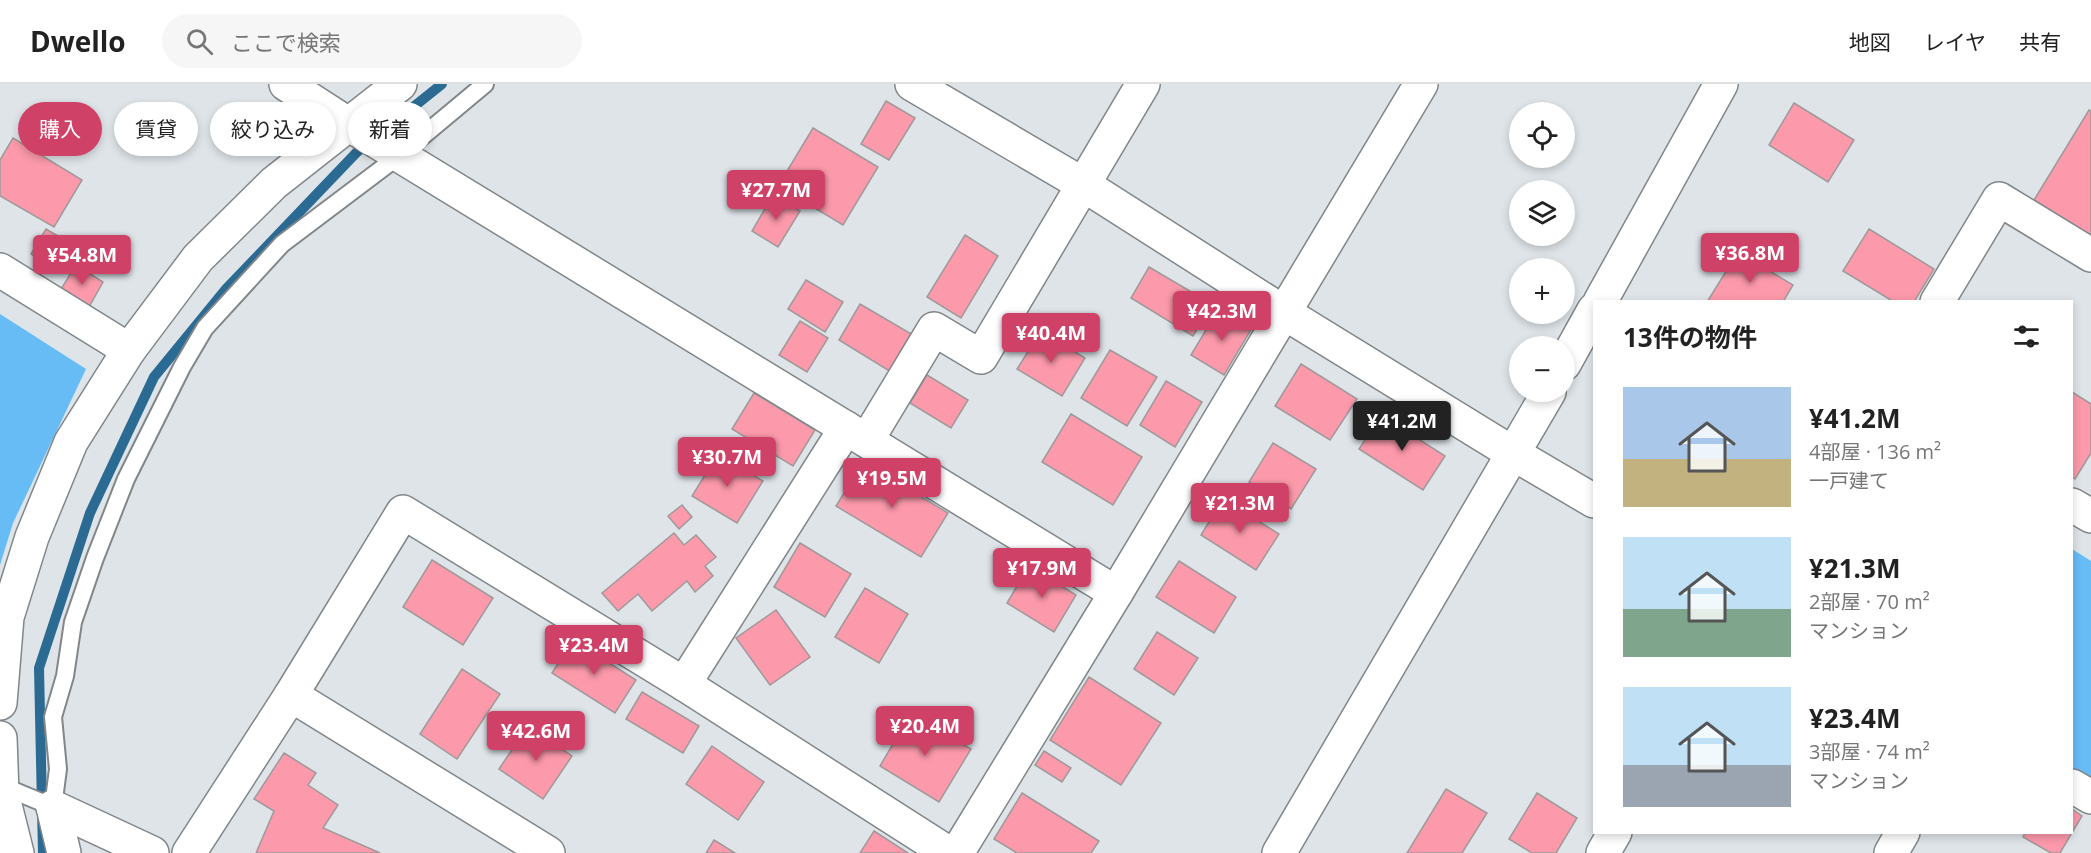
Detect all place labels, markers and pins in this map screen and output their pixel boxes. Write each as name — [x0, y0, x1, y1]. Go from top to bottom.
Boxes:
pin: ¥27.7M — [727, 170, 825, 221]
pin: ¥36.8M — [1701, 233, 1799, 284]
pin: ¥54.8M — [33, 235, 131, 286]
pin: ¥42.3M — [1173, 291, 1271, 342]
pin: ¥40.4M — [1002, 313, 1100, 364]
pin: ¥41.2M — [1353, 401, 1451, 452]
pin: ¥30.7M — [678, 437, 776, 488]
pin: ¥19.5M — [843, 458, 941, 509]
pin: ¥21.3M — [1191, 483, 1289, 534]
pin: ¥17.9M — [993, 548, 1091, 599]
pin: ¥23.4M — [545, 625, 643, 676]
pin: ¥20.4M — [876, 706, 974, 757]
pin: ¥42.6M — [487, 711, 585, 762]

